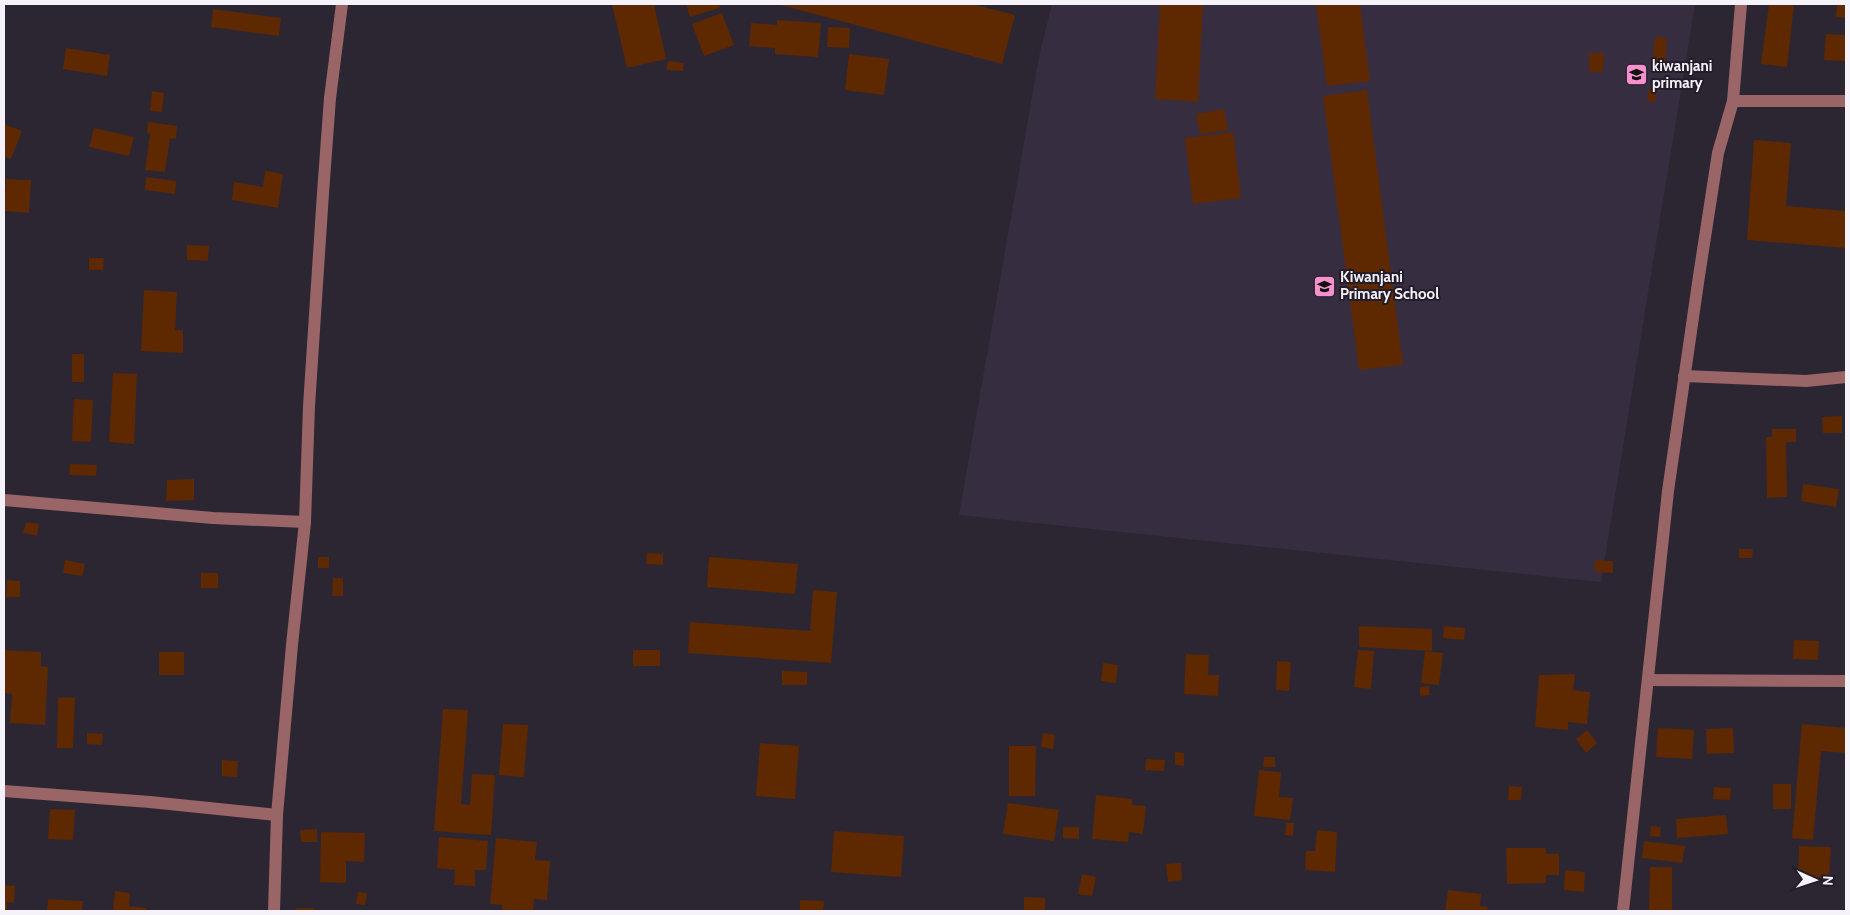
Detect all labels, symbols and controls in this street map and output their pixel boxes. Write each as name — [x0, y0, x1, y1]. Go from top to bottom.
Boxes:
place label: kiwanjani primary — [1652, 57, 1712, 92]
school or university icon: kiwanjani primary — [1624, 63, 1648, 87]
place label: Kiwanjani Primary School — [1340, 268, 1439, 303]
school or university icon: Kiwanjani Primary School — [1312, 274, 1336, 298]
north arrow — [1790, 855, 1840, 905]
text: N — [1819, 875, 1837, 886]

